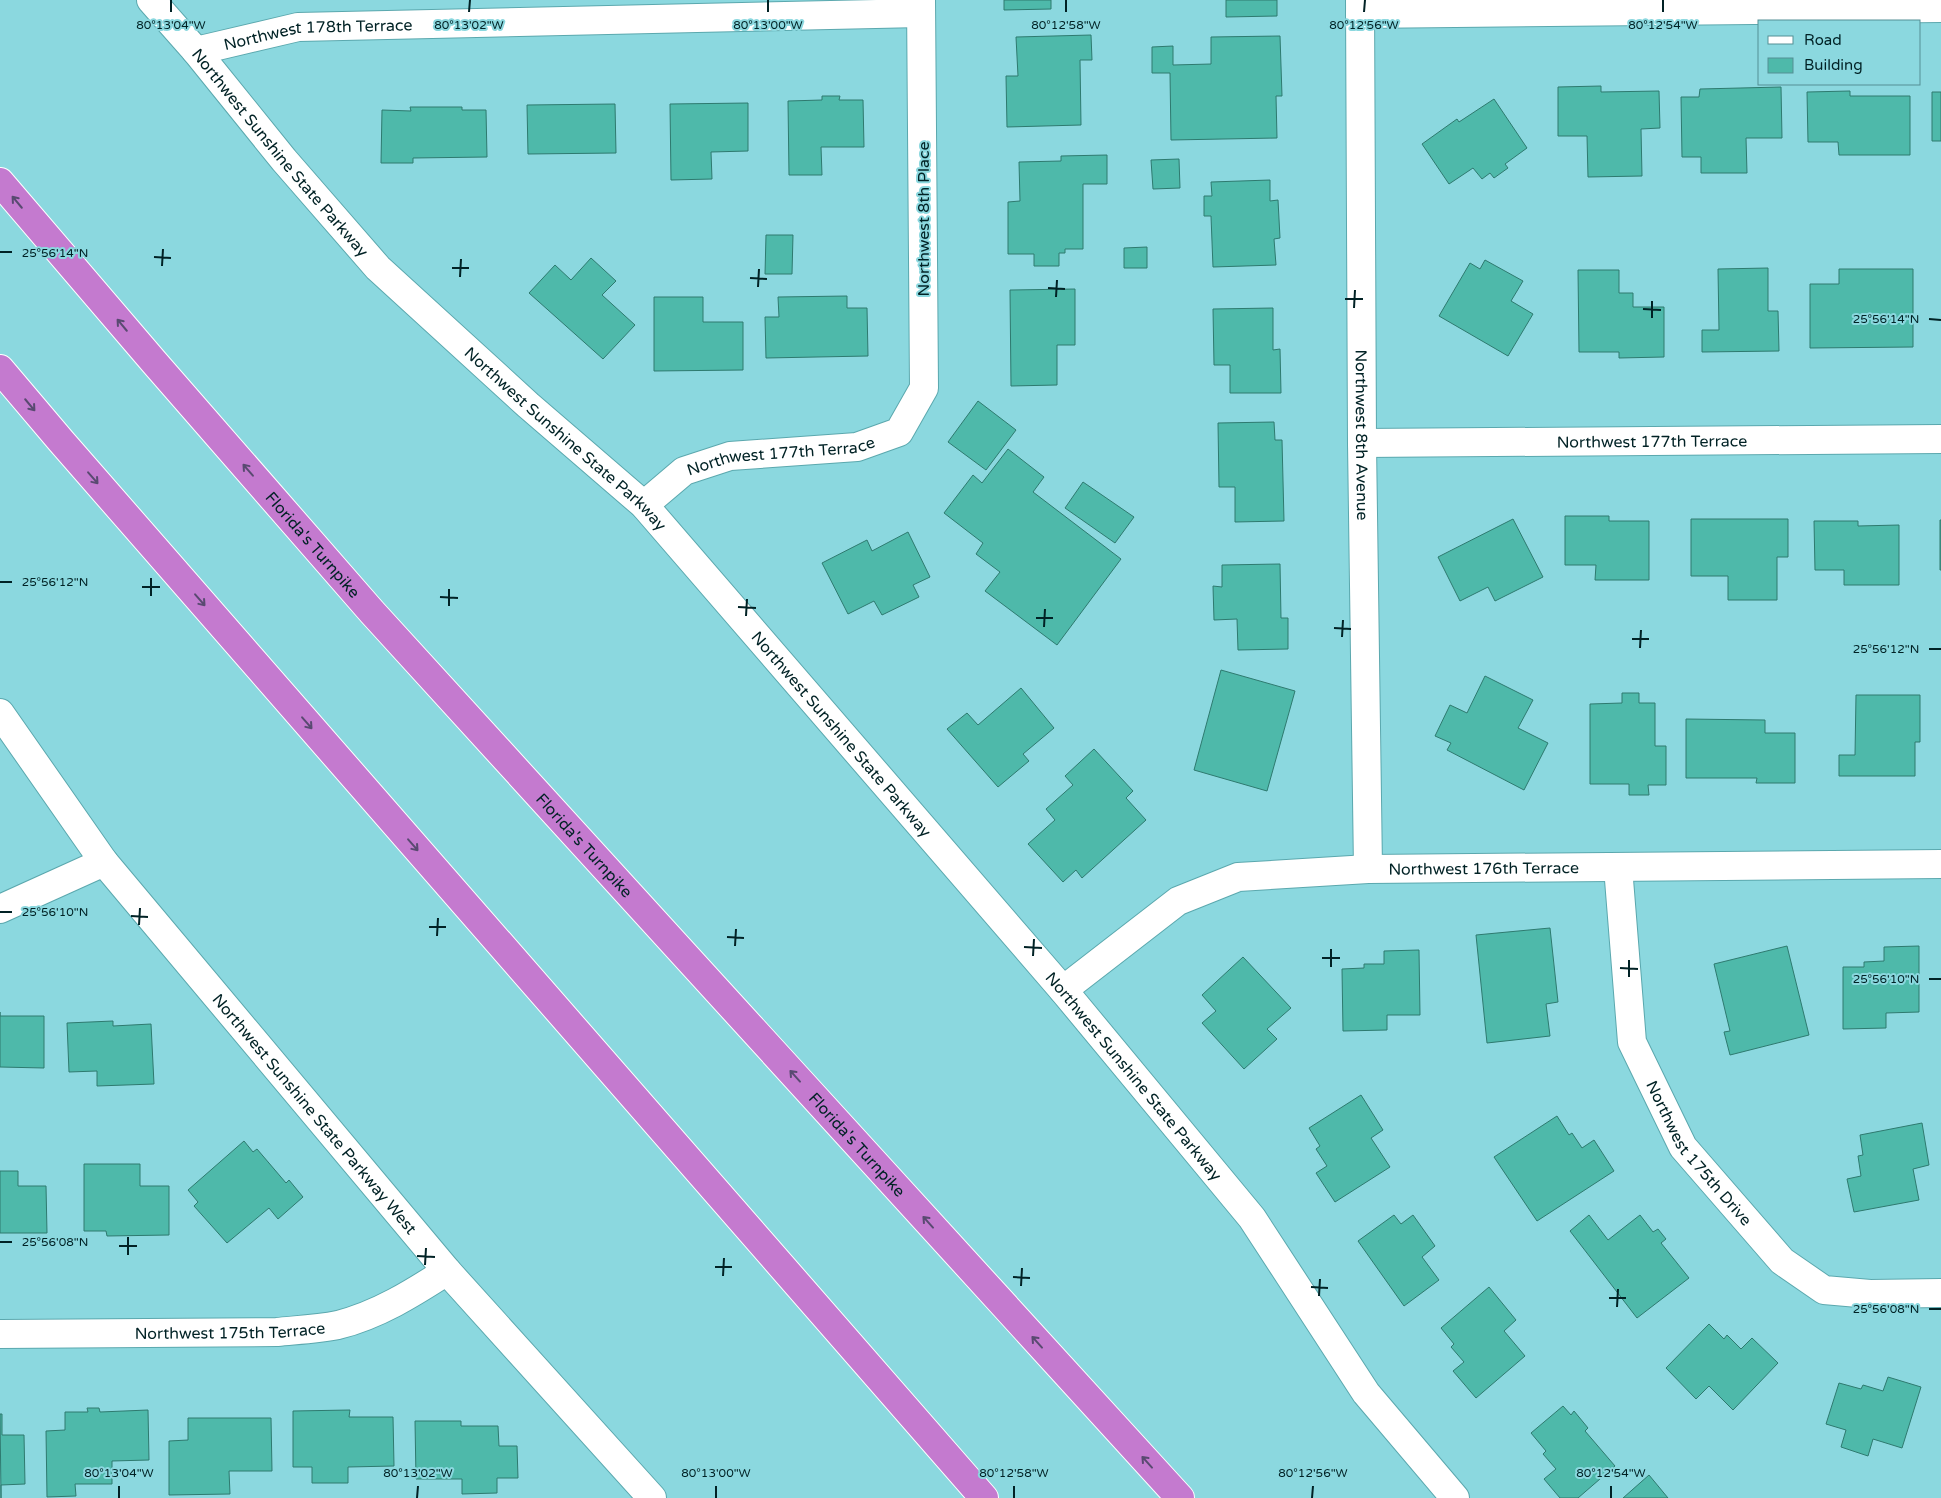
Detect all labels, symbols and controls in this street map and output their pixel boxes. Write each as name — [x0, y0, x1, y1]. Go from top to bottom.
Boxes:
street label: Northwest 178th Terrace — [222, 15, 413, 55]
text: 80°13'04"W — [136, 18, 206, 32]
text: 80°13'02"W — [434, 18, 504, 32]
text: 80°13'00"W — [733, 18, 803, 32]
text: 80°12'58"W — [1031, 18, 1101, 32]
text: 80°12'56"W — [1329, 18, 1399, 32]
text: 80°12'54"W — [1628, 18, 1698, 32]
legend — [1758, 20, 1921, 85]
text: Road — [1804, 31, 1842, 49]
street label: Northwest Sunshine State Parkway — [187, 45, 373, 261]
text: Building — [1804, 56, 1863, 74]
street label: Northwest 8th Place — [914, 142, 934, 296]
one-way arrow — [11, 195, 22, 208]
text: 25°56'14"N — [22, 246, 88, 260]
text: 25°56'14"N — [1853, 312, 1919, 326]
one-way arrow — [116, 319, 128, 332]
street label: Northwest Sunshine State Parkway — [460, 343, 671, 535]
street label: Northwest 8th Avenue — [1351, 349, 1372, 521]
one-way arrow — [25, 398, 36, 411]
street label: Northwest 177th Terrace — [1557, 431, 1747, 453]
street label: Northwest 177th Terrace — [684, 432, 878, 480]
one-way arrow — [242, 463, 254, 476]
one-way arrow — [87, 471, 99, 484]
street label: Florida's Turnpike — [261, 488, 364, 602]
text: 25°56'12"N — [22, 575, 88, 589]
one-way arrow — [194, 594, 205, 607]
street label: Northwest Sunshine State Parkway — [747, 628, 936, 842]
text: 25°56'12"N — [1853, 642, 1919, 656]
one-way arrow — [301, 716, 312, 729]
street label: Florida's Turnpike — [531, 789, 636, 902]
one-way arrow — [408, 838, 419, 851]
street label: Northwest 176th Terrace — [1388, 858, 1579, 880]
text: 25°56'10"N — [22, 905, 88, 919]
street label: Northwest Sunshine State Parkway — [1041, 968, 1226, 1185]
text: 25°56'10"N — [1853, 972, 1919, 986]
street label: Northwest Sunshine State Parkway West — [208, 990, 421, 1239]
one-way arrow — [789, 1069, 801, 1082]
street label: Northwest 175th Drive — [1641, 1077, 1756, 1230]
street label: Florida's Turnpike — [804, 1089, 909, 1201]
one-way arrow — [922, 1215, 934, 1228]
text: 25°56'08"N — [22, 1235, 88, 1249]
text: 25°56'08"N — [1853, 1302, 1919, 1316]
street label: Northwest 175th Terrace — [135, 1318, 326, 1344]
one-way arrow — [1031, 1335, 1043, 1348]
one-way arrow — [1141, 1455, 1153, 1468]
text: 80°13'04"W — [84, 1466, 154, 1480]
text: 80°13'02"W — [383, 1466, 453, 1480]
text: 80°13'00"W — [681, 1466, 751, 1480]
text: 80°12'58"W — [979, 1466, 1049, 1480]
text: 80°12'56"W — [1278, 1466, 1348, 1480]
text: 80°12'54"W — [1576, 1466, 1646, 1480]

